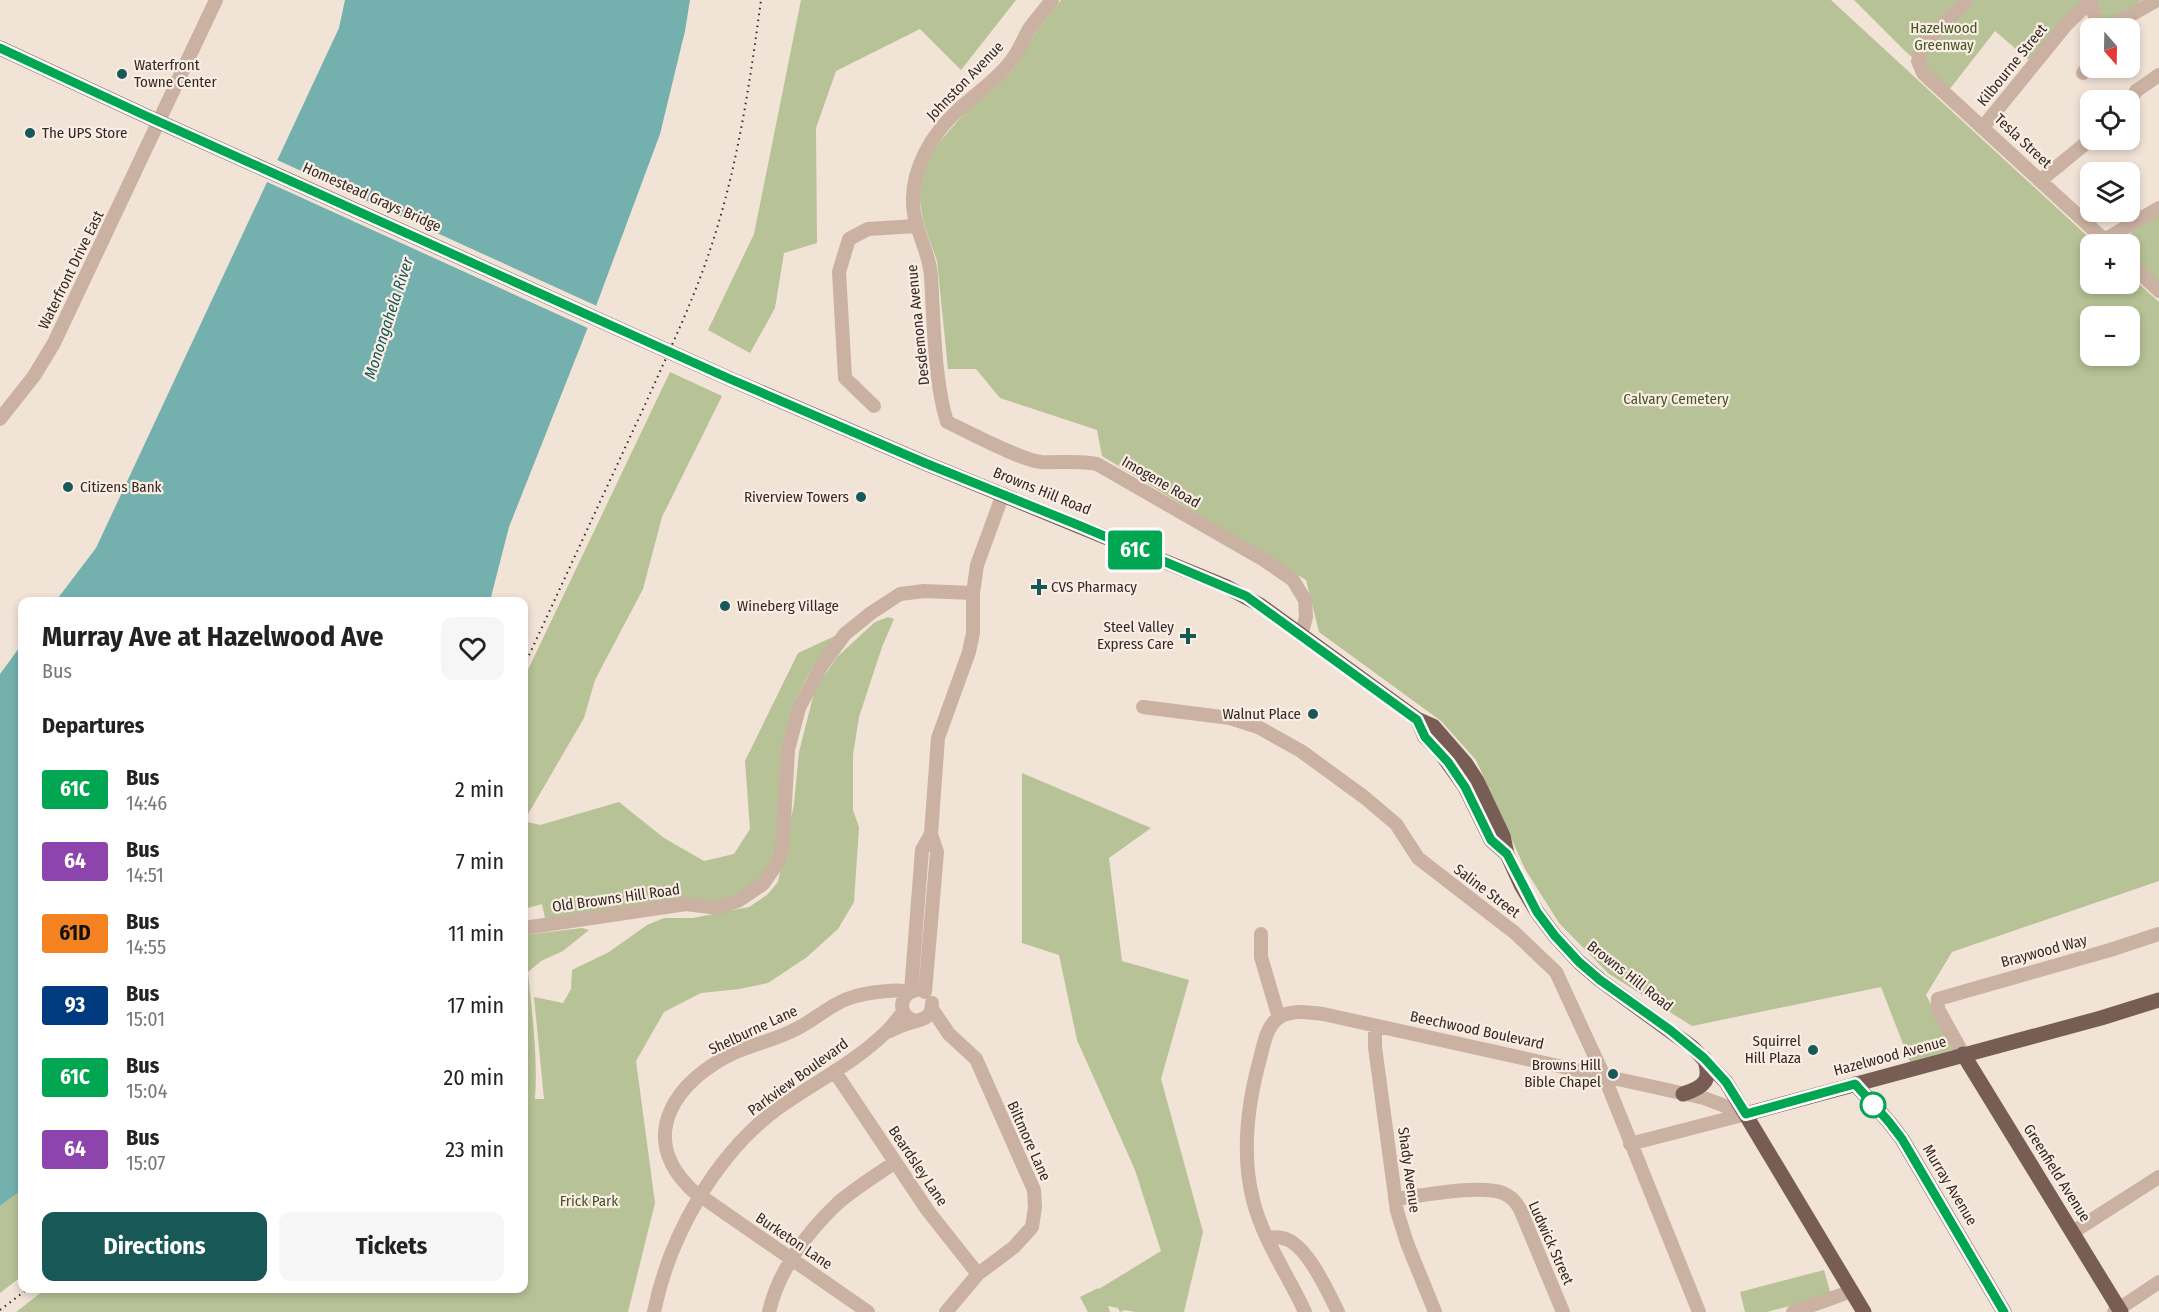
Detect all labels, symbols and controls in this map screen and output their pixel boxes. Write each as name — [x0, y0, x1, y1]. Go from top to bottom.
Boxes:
north arrow — [2080, 18, 2140, 78]
map controls — [2080, 18, 2140, 366]
park label: Hazelwood Greenway — [1910, 19, 1978, 54]
street label: Kilbourne Street — [1973, 20, 2051, 110]
street label: Johnston Avenue — [923, 38, 1007, 124]
place label: Waterfront Towne Center — [134, 56, 217, 91]
marker: Waterfront Towne Center — [115, 67, 129, 81]
button: locate — [2080, 90, 2140, 150]
street label: Tesla Street — [1991, 110, 2055, 172]
place label: The UPS Store — [42, 124, 127, 142]
marker: The UPS Store — [23, 126, 37, 140]
street label: Homestead Grays Bridge — [300, 158, 444, 236]
button: layers — [2080, 162, 2140, 222]
street label: Waterfront Drive East — [34, 208, 108, 332]
button: + — [2080, 234, 2140, 294]
water label: Monongahela River — [360, 255, 417, 381]
street label: Desdemona Avenue — [903, 264, 933, 386]
button: − — [2080, 306, 2140, 366]
park label: Calvary Cemetery — [1623, 390, 1729, 408]
street label: Imogene Road — [1119, 452, 1203, 512]
street label: Browns Hill Road — [990, 463, 1094, 519]
place label: Citizens Bank — [80, 478, 162, 496]
marker: Citizens Bank — [61, 480, 75, 494]
place label: Riverview Towers — [744, 488, 849, 506]
marker: Riverview Towers — [854, 490, 868, 504]
line badge: 61C — [1100, 530, 1170, 570]
text: 61C — [1120, 537, 1150, 563]
place label: CVS Pharmacy — [1051, 578, 1137, 596]
marker: CVS Pharmacy — [1032, 580, 1046, 594]
place label: Wineberg Village — [737, 597, 839, 615]
marker: Wineberg Village — [718, 599, 732, 613]
button: heart — [441, 617, 504, 680]
place label: Steel Valley Express Care — [1097, 618, 1174, 653]
text: Murray Ave at Hazelwood Ave — [42, 620, 383, 653]
marker: Steel Valley Express Care — [1179, 627, 1197, 645]
text: Bus — [42, 659, 72, 683]
place label: Walnut Place — [1222, 705, 1301, 723]
marker: Walnut Place — [1306, 707, 1320, 721]
text: Departures — [42, 712, 144, 739]
text: Bus — [126, 764, 159, 791]
text: 61C — [60, 776, 90, 802]
text: 2 min — [455, 776, 504, 803]
text: 14:46 — [126, 791, 167, 815]
text: Bus — [126, 836, 159, 863]
text: 64 — [64, 848, 86, 874]
text: 7 min — [456, 848, 504, 875]
street label: Saline Street — [1450, 860, 1524, 922]
text: 14:51 — [126, 863, 164, 887]
street label: Old Browns Hill Road — [551, 880, 681, 916]
text: Bus — [126, 908, 159, 935]
text: 61D — [59, 920, 91, 946]
text: 11 min — [448, 920, 504, 947]
street label: Braywood Way — [1999, 931, 2089, 971]
text: 14:55 — [126, 935, 166, 959]
street label: Browns Hill Road — [1583, 937, 1677, 1015]
text: Bus — [126, 980, 159, 1007]
text: 93 — [65, 992, 85, 1018]
text: 17 min — [447, 992, 504, 1019]
street label: Shelburne Lane — [706, 1002, 800, 1058]
text: 15:01 — [126, 1007, 165, 1031]
street label: Beechwood Boulevard — [1408, 1007, 1546, 1053]
place label: Squirrel Hill Plaza — [1745, 1032, 1801, 1067]
street label: Hazelwood Avenue — [1832, 1032, 1948, 1080]
street label: Parkview Boulevard — [744, 1035, 852, 1119]
marker: Squirrel Hill Plaza — [1806, 1043, 1820, 1057]
text: Bus — [126, 1052, 159, 1079]
place label: Browns Hill Bible Chapel — [1524, 1056, 1601, 1091]
text: 61C — [60, 1064, 90, 1090]
text: 20 min — [444, 1064, 504, 1091]
marker: Browns Hill Bible Chapel — [1606, 1067, 1620, 1081]
text: 15:04 — [126, 1079, 167, 1103]
unlabelled marker — [1860, 1092, 1886, 1118]
street label: Biltmore Lane — [1003, 1098, 1055, 1184]
street label: Greenfield Avenue — [2020, 1121, 2094, 1225]
street label: Beardsley Lane — [885, 1123, 951, 1209]
text: Bus — [126, 1124, 159, 1151]
street label: Shady Avenue — [1394, 1126, 1424, 1214]
text: 64 — [64, 1136, 86, 1162]
text: 23 min — [445, 1136, 504, 1163]
street label: Murray Avenue — [1919, 1141, 1981, 1229]
text: 15:07 — [126, 1151, 165, 1175]
park label: Frick Park — [560, 1192, 618, 1210]
street label: Ludwick Street — [1525, 1198, 1578, 1288]
street label: Burketon Lane — [752, 1209, 836, 1273]
button: Directions — [42, 1212, 267, 1281]
button: Tickets — [279, 1212, 504, 1281]

